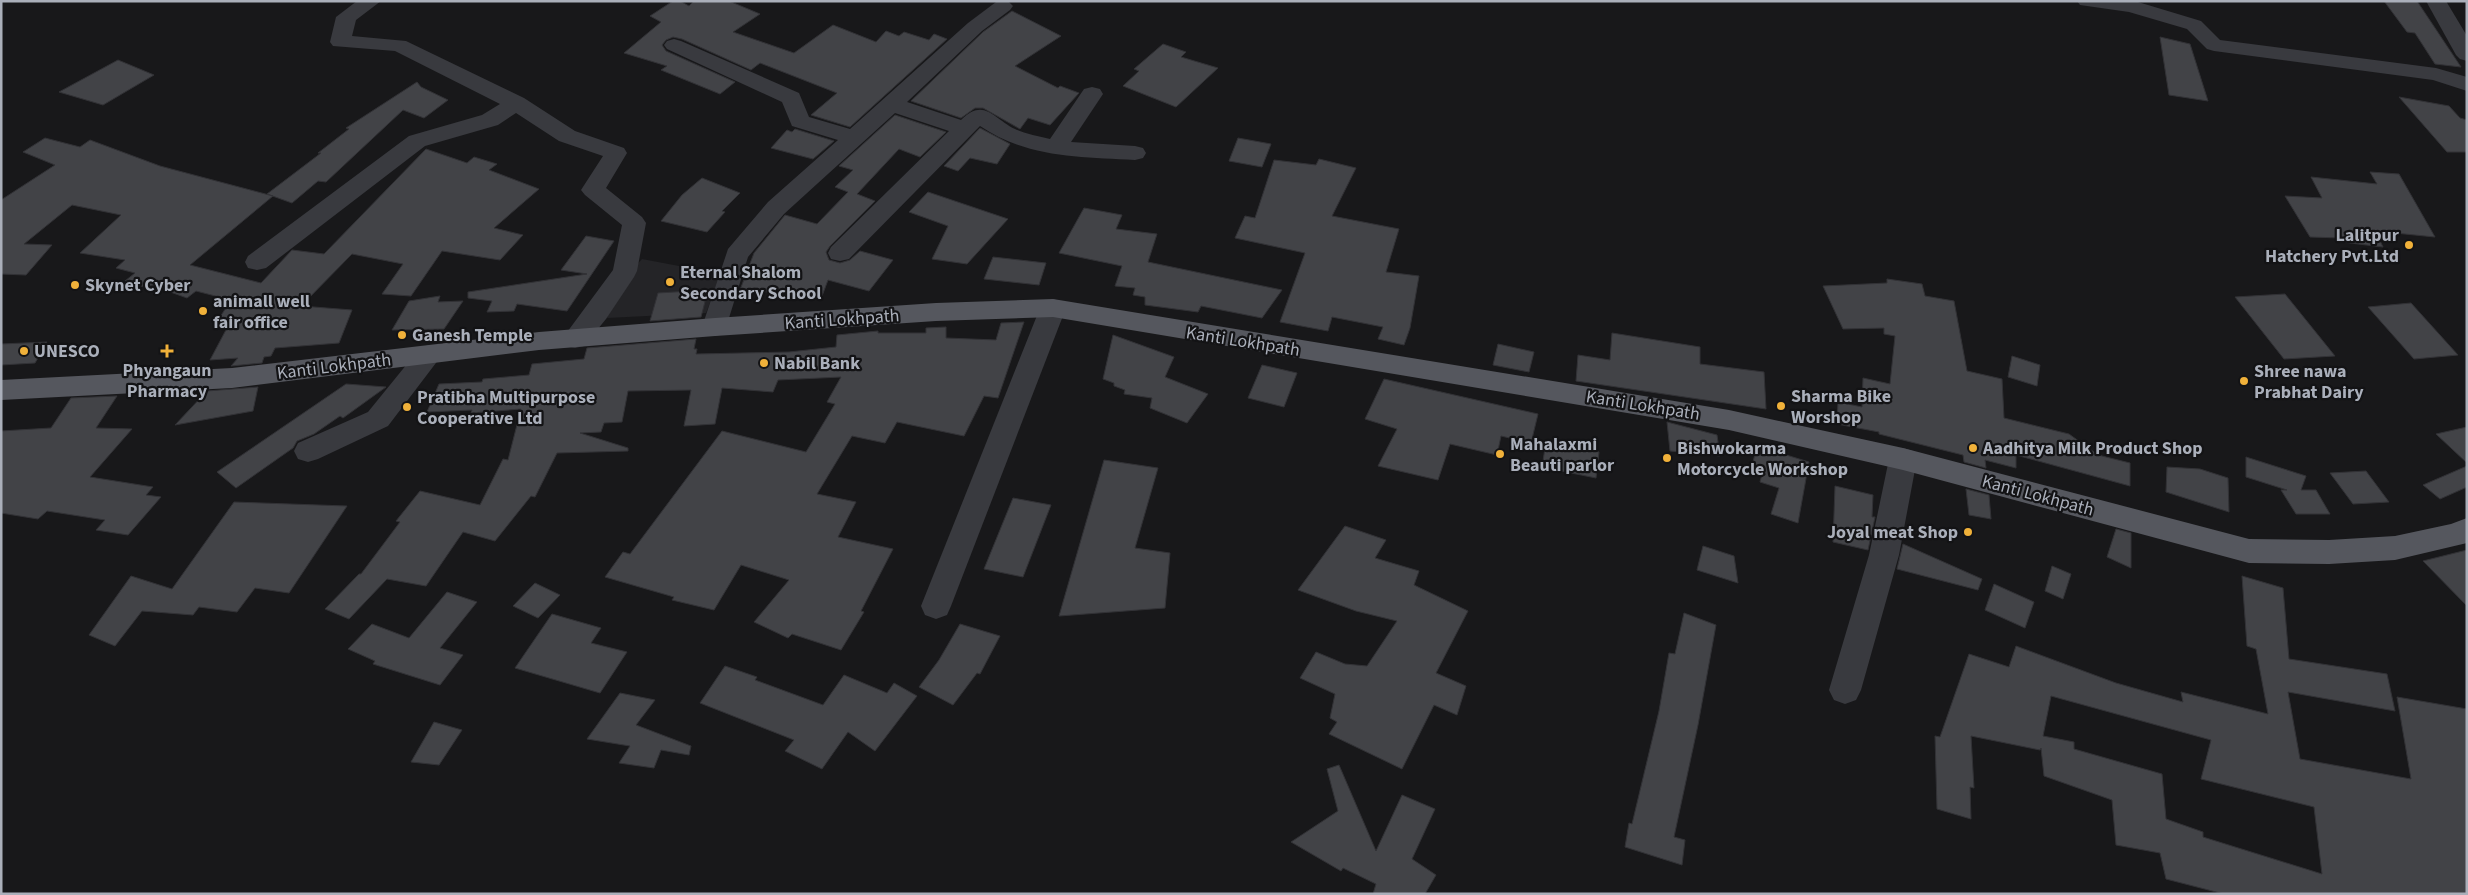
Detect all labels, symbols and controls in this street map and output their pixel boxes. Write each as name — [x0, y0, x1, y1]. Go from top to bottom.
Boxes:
place label: Lalitpur Hatchery Pvt.Ltd — [2265, 223, 2400, 269]
marker: Lalitpur Hatchery Pvt.Ltd — [2403, 239, 2415, 251]
place label: Eternal Shalom Secondary School — [680, 260, 821, 306]
place label: Skynet Cyber — [85, 273, 191, 298]
marker: Eternal Shalom Secondary School — [664, 276, 676, 288]
marker: Skynet Cyber — [69, 279, 81, 291]
place label: animall well fair office — [213, 289, 310, 335]
street label: Kanti Lokhpath — [784, 303, 900, 336]
marker: animall well fair office — [197, 305, 209, 317]
street label: Kanti Lokhpath — [1184, 320, 1302, 363]
place label: Ganesh Temple — [412, 323, 533, 348]
marker: Ganesh Temple — [396, 329, 408, 341]
place label: UNESCO — [34, 339, 100, 364]
marker: UNESCO — [18, 345, 30, 357]
marker: Phyangaun Pharmacy — [161, 345, 173, 357]
street label: Kanti Lokhpath — [276, 347, 393, 386]
place label: Nabil Bank — [774, 351, 860, 376]
marker: Nabil Bank — [758, 357, 770, 369]
place label: Phyangaun Pharmacy — [122, 358, 212, 404]
place label: Shree nawa Prabhat Dairy — [2254, 359, 2364, 405]
marker: Shree nawa Prabhat Dairy — [2238, 375, 2250, 387]
street label: Kanti Lokhpath — [1584, 384, 1702, 427]
place label: Sharma Bike Worshop — [1791, 384, 1891, 430]
place label: Pratibha Multipurpose Cooperative Ltd — [417, 385, 595, 431]
marker: Sharma Bike Worshop — [1775, 400, 1787, 412]
marker: Pratibha Multipurpose Cooperative Ltd — [401, 401, 413, 413]
place label: Mahalaxmi Beauti parlor — [1510, 432, 1615, 478]
place label: Bishwokarma Motorcycle Workshop — [1677, 436, 1848, 482]
place label: Aadhitya Milk Product Shop — [1982, 436, 2202, 461]
marker: Aadhitya Milk Product Shop — [1967, 442, 1979, 454]
marker: Mahalaxmi Beauti parlor — [1494, 448, 1506, 460]
marker: Bishwokarma Motorcycle Workshop — [1661, 452, 1673, 464]
street label: Kanti Lokhpath — [1979, 469, 2097, 522]
place label: Joyal meat Shop — [1827, 520, 1958, 545]
marker: Joyal meat Shop — [1962, 526, 1974, 538]

